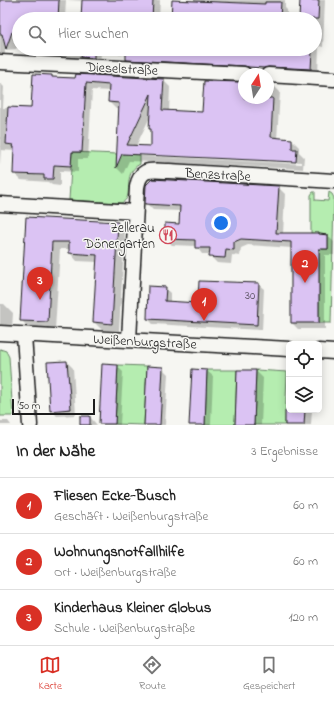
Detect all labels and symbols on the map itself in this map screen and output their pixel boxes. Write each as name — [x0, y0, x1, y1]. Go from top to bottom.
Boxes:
street label: Dieselstraße — [84, 57, 159, 82]
north arrow — [238, 68, 274, 104]
street label: Benzstraße — [184, 163, 252, 188]
your location — [211, 213, 231, 233]
place label: Zellerau Dönergarten — [83, 218, 155, 256]
restaurant icon: Zellerau Dönergarten — [158, 225, 178, 245]
pin: 2 — [292, 250, 318, 283]
pin: 3 — [27, 267, 53, 300]
house number: 30 — [245, 287, 255, 305]
pin: 1 — [191, 288, 217, 321]
street label: Weißenburgstraße — [93, 329, 198, 357]
scale bar — [12, 397, 95, 416]

